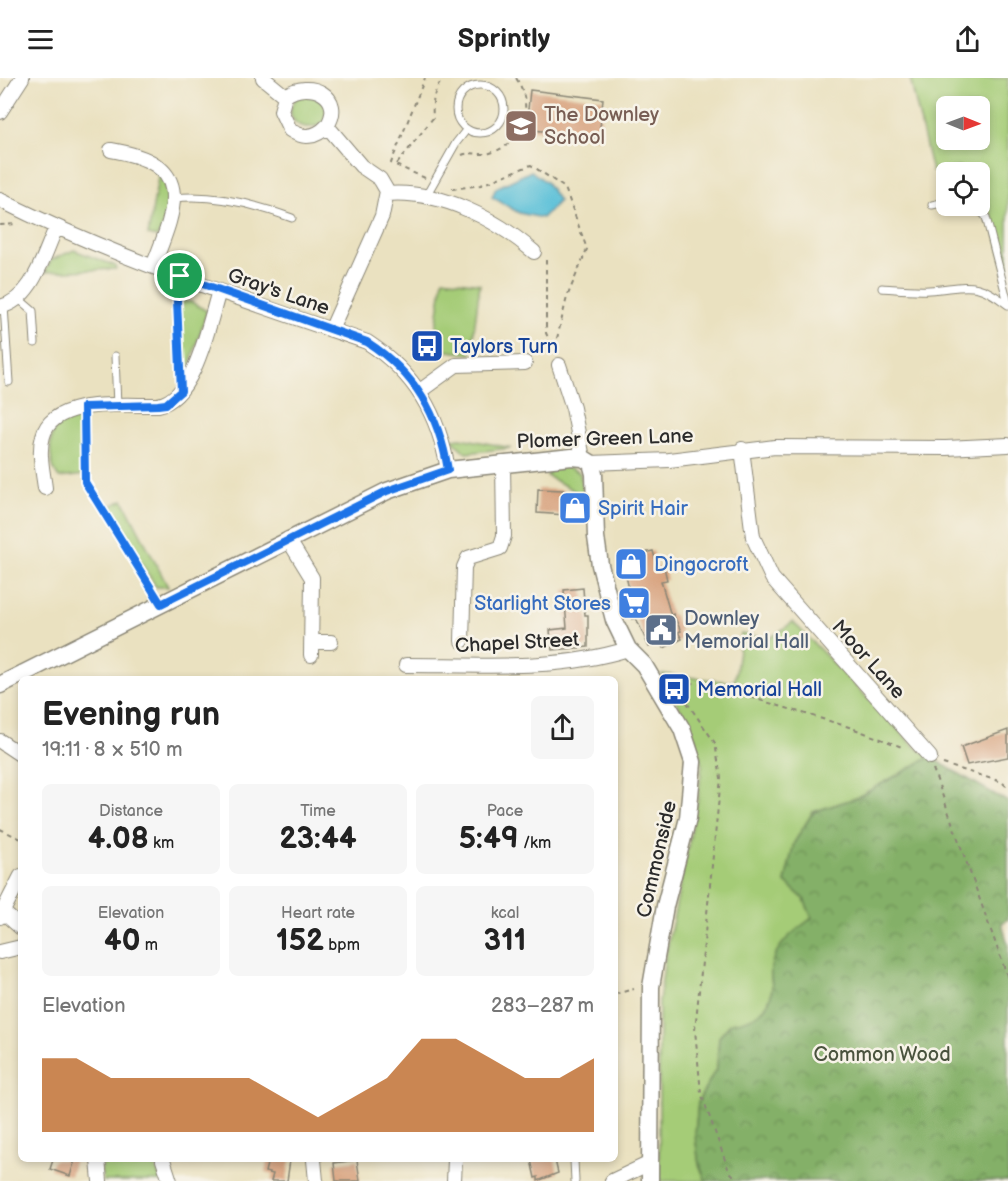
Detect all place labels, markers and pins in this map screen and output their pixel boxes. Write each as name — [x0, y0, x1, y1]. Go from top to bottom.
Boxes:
place label: The Downley School — [544, 103, 659, 150]
school or university icon: The Downley School — [503, 108, 539, 144]
pin — [154, 250, 205, 301]
bus stop icon: Taylors Turn — [409, 328, 445, 364]
place label: Taylors Turn — [450, 335, 558, 359]
shop icon: Spirit Hair — [557, 490, 593, 526]
place label: Spirit Hair — [598, 497, 688, 521]
shop icon: Dingocroft — [613, 546, 649, 582]
place label: Dingocroft — [654, 553, 749, 577]
supermarket icon: Starlight Stores — [616, 585, 652, 621]
place label: Starlight Stores — [474, 592, 611, 616]
place label: Downley Memorial Hall — [684, 607, 809, 654]
public building icon: Downley Memorial Hall — [643, 612, 679, 648]
bus stop icon: Memorial Hall — [656, 671, 692, 707]
place label: Memorial Hall — [697, 678, 822, 702]

